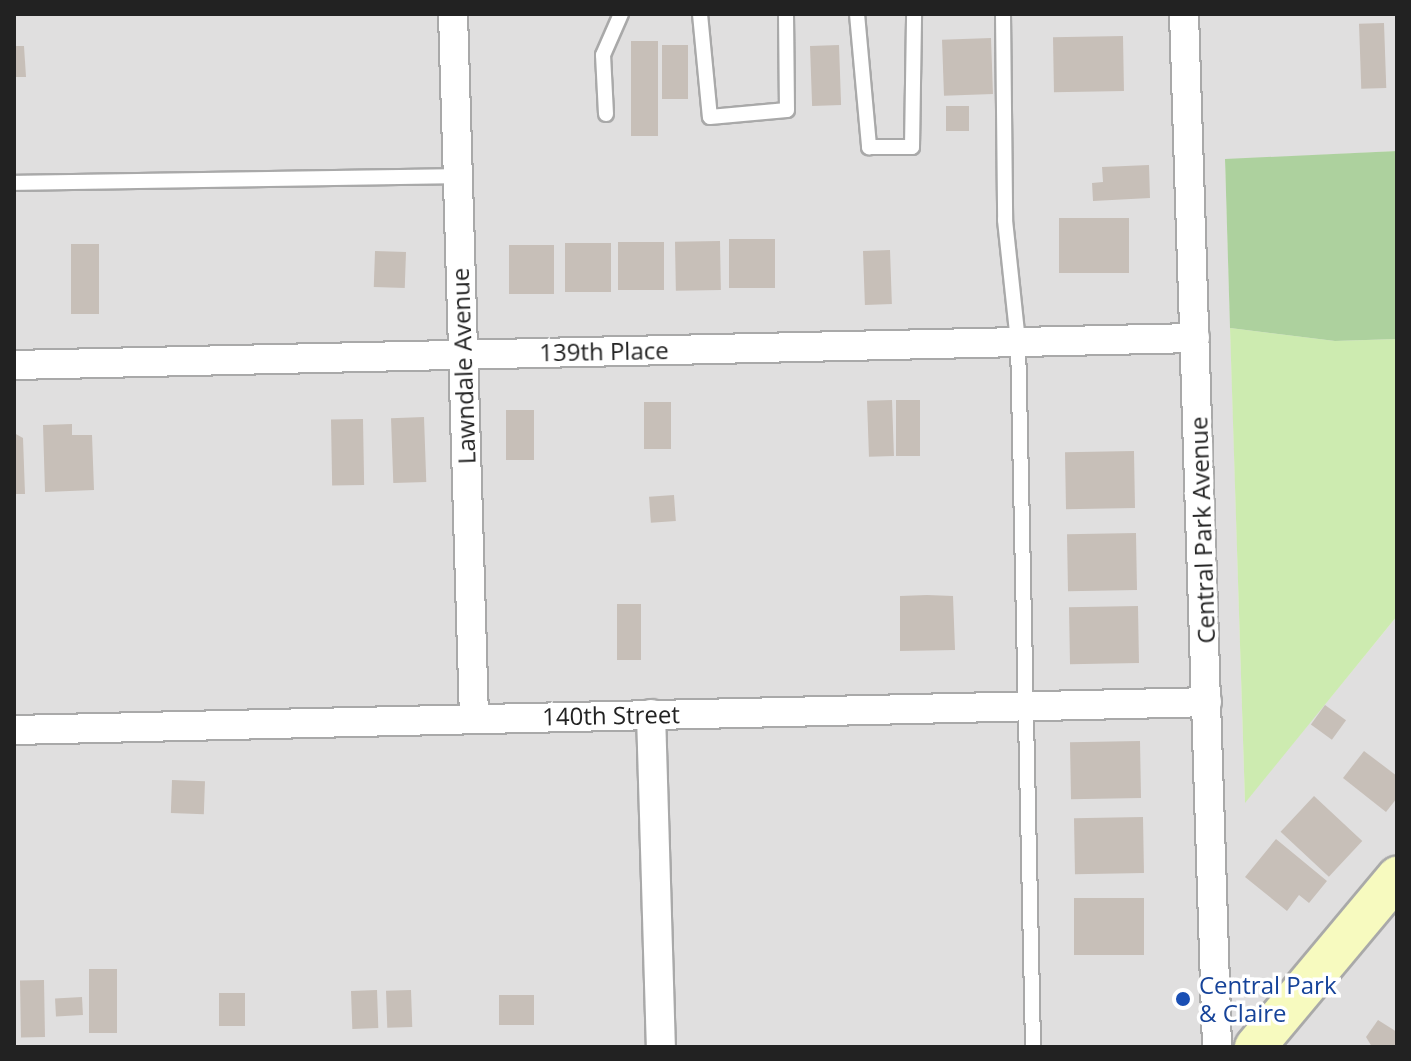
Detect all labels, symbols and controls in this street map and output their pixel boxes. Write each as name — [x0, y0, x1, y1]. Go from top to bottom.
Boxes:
street label: Lawndale Avenue — [445, 267, 481, 465]
street label: 139th Place — [539, 335, 669, 367]
street label: Central Park Avenue — [1184, 416, 1220, 644]
street label: 140th Street — [542, 699, 680, 731]
place label: Central Park & Claire — [1199, 971, 1336, 1027]
marker: Central Park & Claire — [1174, 990, 1192, 1008]

